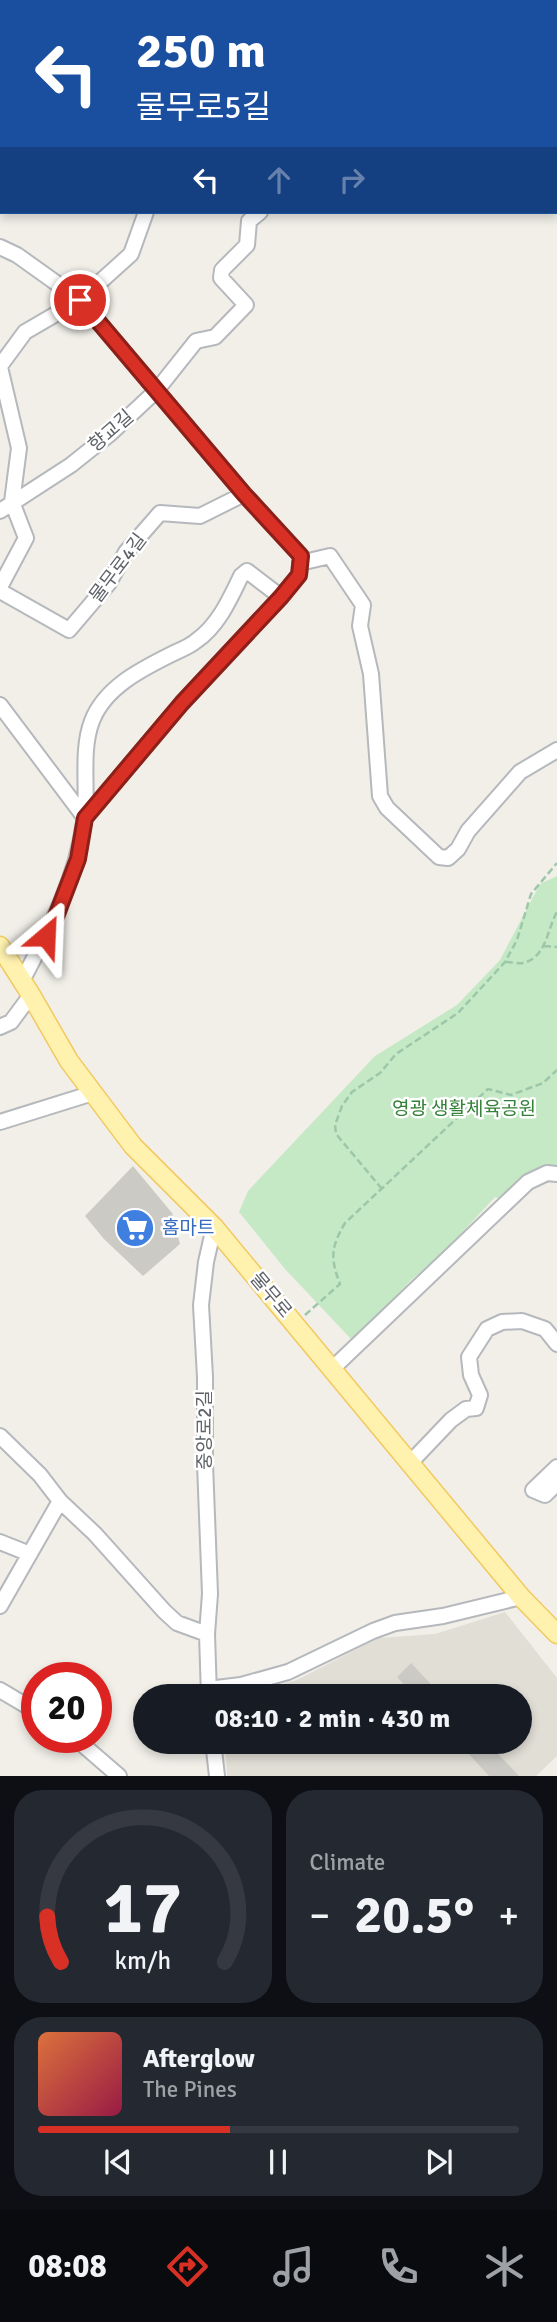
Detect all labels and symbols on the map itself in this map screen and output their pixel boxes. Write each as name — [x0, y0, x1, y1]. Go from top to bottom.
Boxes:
pin — [50, 270, 110, 330]
street label: 향교길 — [83, 405, 139, 457]
street label: 물무로4길 — [84, 529, 152, 607]
position arrow — [9, 899, 83, 973]
park label: 영광 생활체육공원 — [392, 1097, 536, 1121]
supermarket icon: 홈마트 — [114, 1207, 156, 1249]
place label: 홈마트 — [162, 1216, 214, 1240]
street label: 물무로 — [245, 1267, 297, 1323]
street label: 중앙로2길 — [193, 1390, 217, 1470]
speed limit sign: 20 — [21, 1662, 112, 1753]

